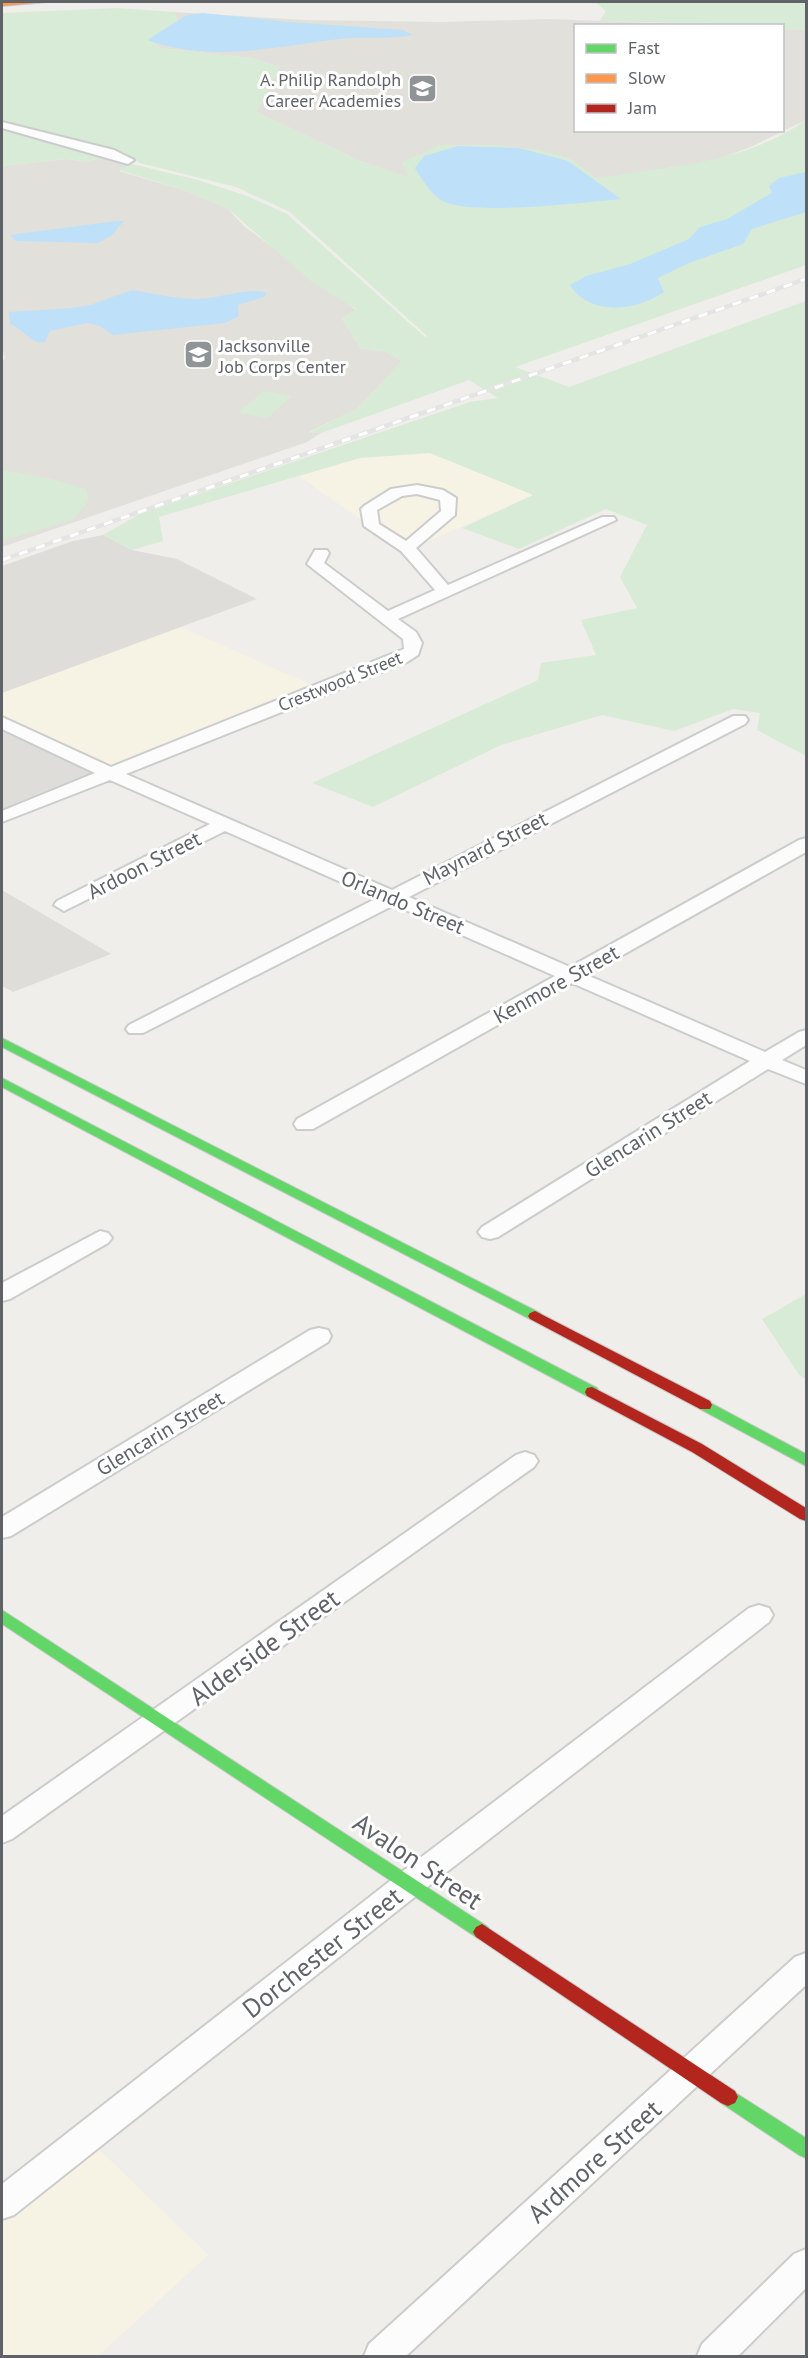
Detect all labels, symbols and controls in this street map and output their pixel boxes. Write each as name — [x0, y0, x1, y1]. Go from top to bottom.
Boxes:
legend — [574, 24, 784, 132]
text: Fast — [628, 36, 660, 59]
text: Slow — [628, 66, 666, 89]
place label: A. Philip Randolph Career Academies — [260, 68, 401, 112]
school or university icon: A. Philip Randolph Career Academies — [406, 73, 438, 105]
text: Jam — [627, 96, 657, 119]
place label: Jacksonville Job Corps Center — [218, 334, 346, 378]
school or university icon: Jacksonville Job Corps Center — [182, 339, 214, 371]
street label: Crestwood Street — [275, 646, 405, 716]
street label: Maynard Street — [418, 805, 552, 891]
street label: Ardoon Street — [83, 825, 205, 905]
street label: Orlando Street — [337, 864, 469, 940]
street label: Kenmore Street — [489, 938, 623, 1030]
street label: Glencarin Street — [580, 1084, 716, 1184]
street label: Glencarin Street — [91, 1384, 229, 1482]
street label: Alderside Street — [183, 1581, 346, 1712]
street label: Avalon Street — [347, 1806, 489, 1916]
street label: Dorchester Street — [235, 1879, 409, 2025]
street label: Ardmore Street — [520, 2092, 668, 2230]

